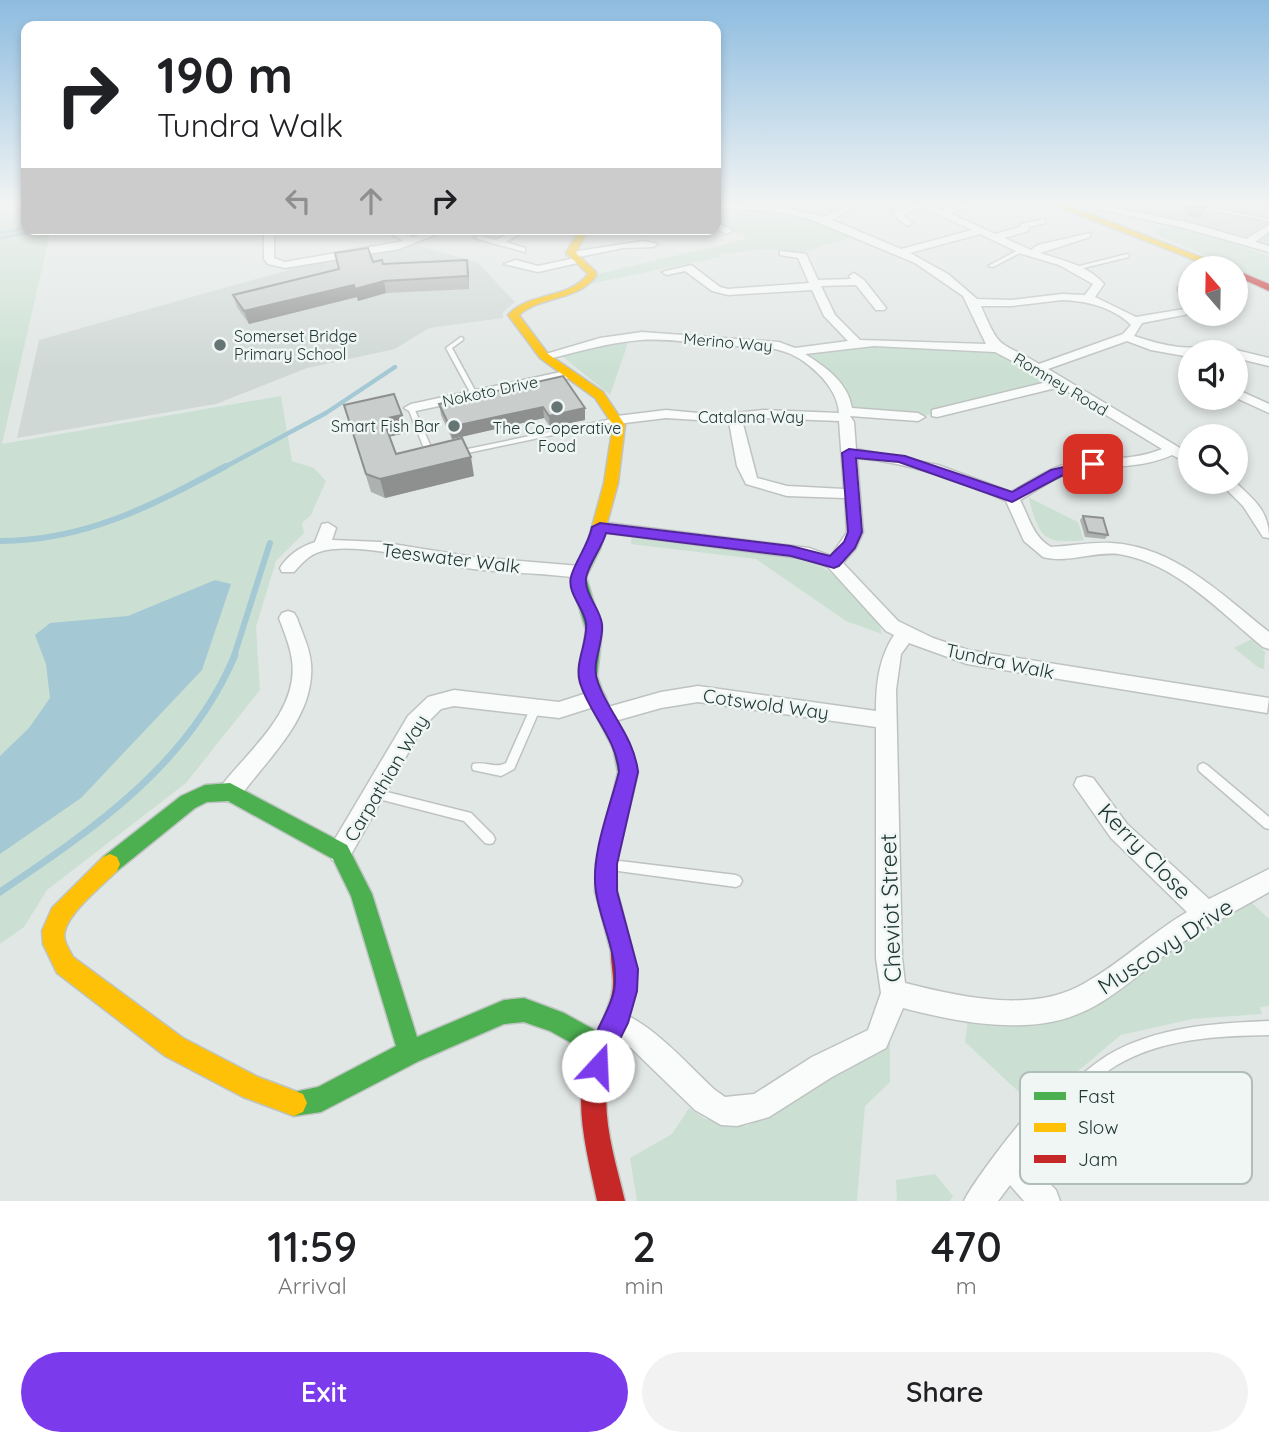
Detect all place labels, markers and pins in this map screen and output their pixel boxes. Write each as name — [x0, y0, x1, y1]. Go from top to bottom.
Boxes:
place label: Somerset Bridge Primary School — [234, 326, 357, 364]
marker: Somerset Bridge Primary School — [212, 337, 228, 353]
marker: The Co-operative Food — [549, 399, 565, 415]
place label: Smart Fish Bar — [331, 416, 440, 436]
marker: Smart Fish Bar — [446, 418, 462, 434]
place label: The Co-operative Food — [493, 418, 621, 456]
pin — [1063, 434, 1123, 494]

